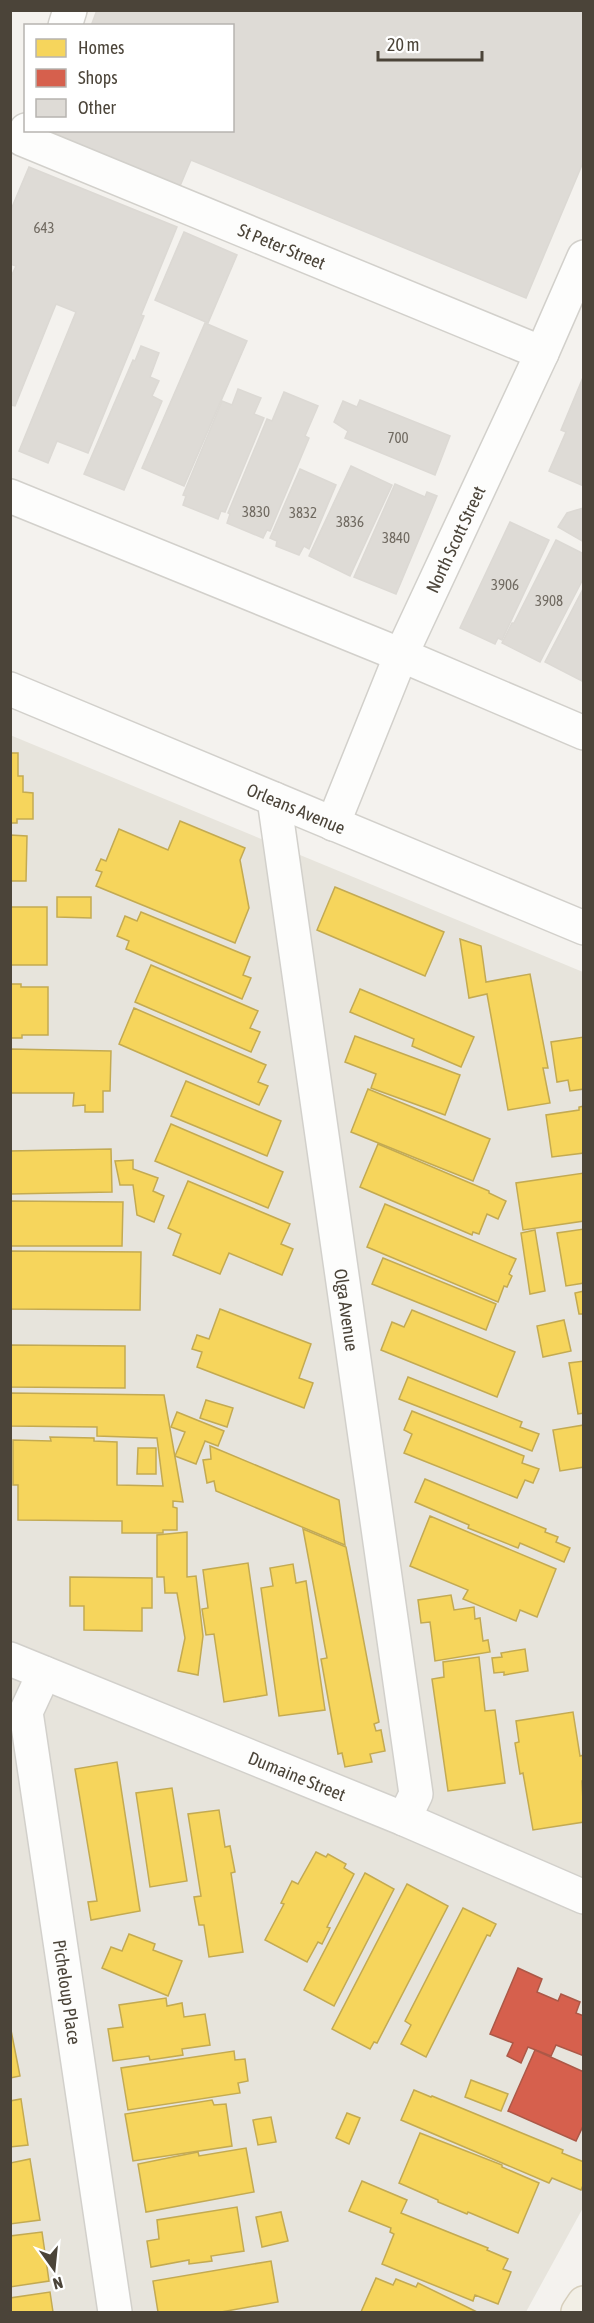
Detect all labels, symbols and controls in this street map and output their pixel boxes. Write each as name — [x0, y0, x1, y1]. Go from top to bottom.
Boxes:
legend — [24, 24, 234, 132]
scale bar — [378, 24, 482, 62]
text: 20 m — [387, 34, 419, 55]
text: Homes — [78, 37, 124, 58]
text: Shops — [78, 67, 118, 88]
text: Other — [78, 97, 117, 118]
house number: 643 — [33, 219, 55, 236]
street label: St Peter Street — [235, 219, 329, 273]
house number: 700 — [387, 429, 409, 446]
street label: North Scott Street — [421, 482, 489, 596]
house number: 3830 — [242, 503, 270, 520]
house number: 3832 — [289, 504, 317, 521]
house number: 3836 — [336, 513, 364, 530]
house number: 3840 — [382, 529, 410, 546]
house number: 3906 — [491, 576, 519, 593]
house number: 3908 — [535, 592, 563, 609]
street label: Orleans Avenue — [244, 778, 348, 838]
street label: Olga Avenue — [331, 1267, 363, 1352]
street label: Dumaine Street — [245, 1746, 349, 1805]
street label: Picheloup Place — [49, 1938, 86, 2046]
north arrow — [24, 2239, 84, 2299]
text: N — [51, 2274, 65, 2293]

